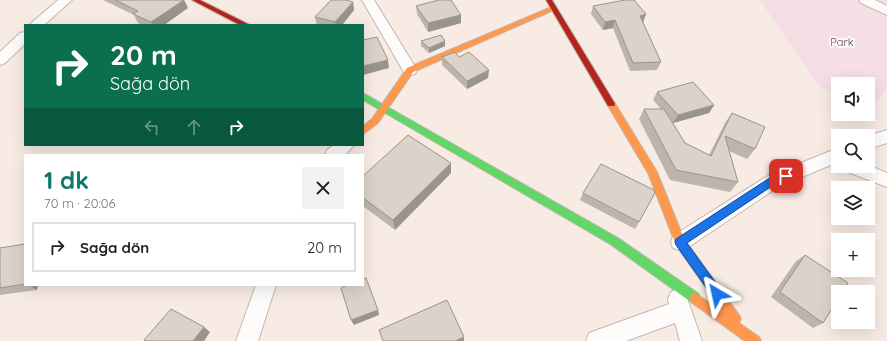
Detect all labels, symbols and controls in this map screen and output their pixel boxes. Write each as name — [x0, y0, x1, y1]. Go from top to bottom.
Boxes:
park label: Park — [830, 35, 854, 49]
text: 20 m — [110, 37, 177, 72]
icon: right — [44, 40, 96, 92]
text: Sağa dön — [110, 72, 190, 95]
map controls — [831, 77, 875, 329]
button: sound — [831, 77, 875, 121]
icon: left — [141, 116, 163, 138]
icon: ahead — [183, 116, 205, 138]
icon: right — [225, 116, 247, 138]
button: search — [831, 129, 875, 173]
pin — [769, 159, 803, 193]
text: 1 dk — [44, 165, 89, 195]
icon: arrive — [775, 165, 797, 187]
button: close — [302, 167, 344, 209]
button: layers — [831, 181, 875, 225]
text: 70 m · 20:06 — [44, 195, 116, 211]
button: + — [831, 233, 875, 277]
icon: right — [46, 236, 68, 258]
text: Sağa dön — [80, 238, 149, 257]
text: 20 m — [307, 238, 342, 257]
position arrow — [696, 273, 738, 315]
button: − — [831, 285, 875, 329]

